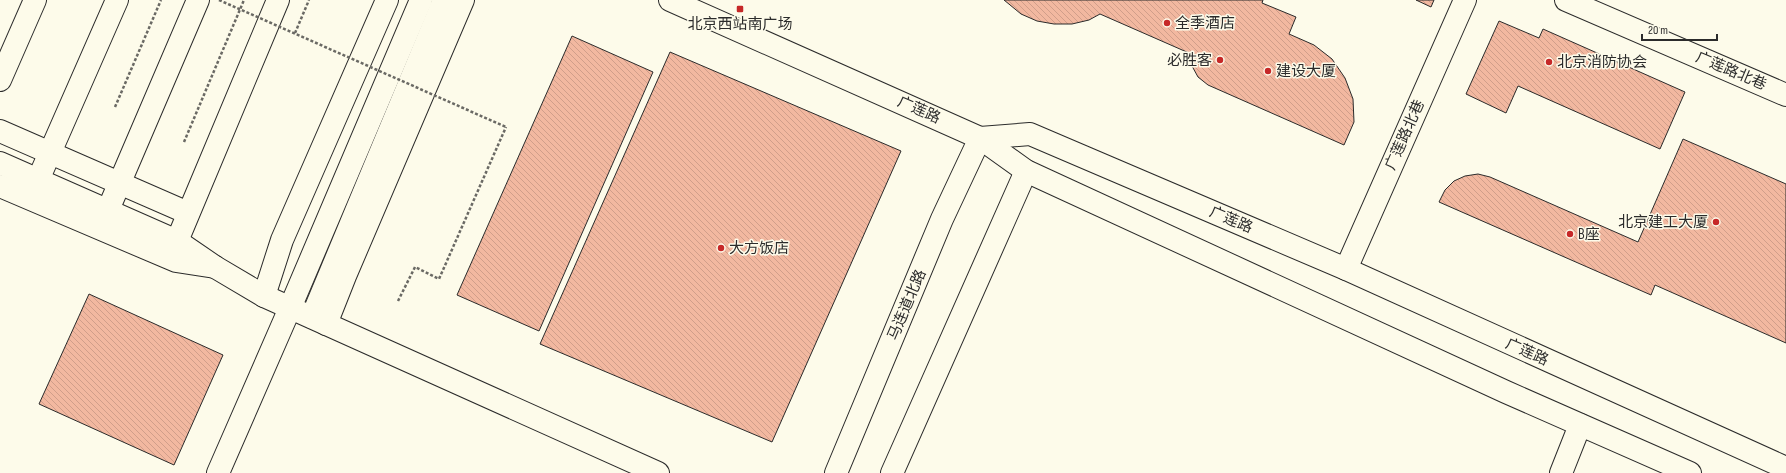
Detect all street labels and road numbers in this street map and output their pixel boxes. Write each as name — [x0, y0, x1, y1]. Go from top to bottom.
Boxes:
street label: 广莲路北巷 — [1693, 48, 1769, 94]
street label: 广莲路 — [895, 92, 943, 128]
street label: 广莲路北巷 — [1381, 97, 1429, 173]
street label: 广莲路 — [1207, 202, 1255, 238]
street label: 马连道北路 — [884, 267, 930, 343]
street label: 广莲路 — [1503, 334, 1551, 370]

